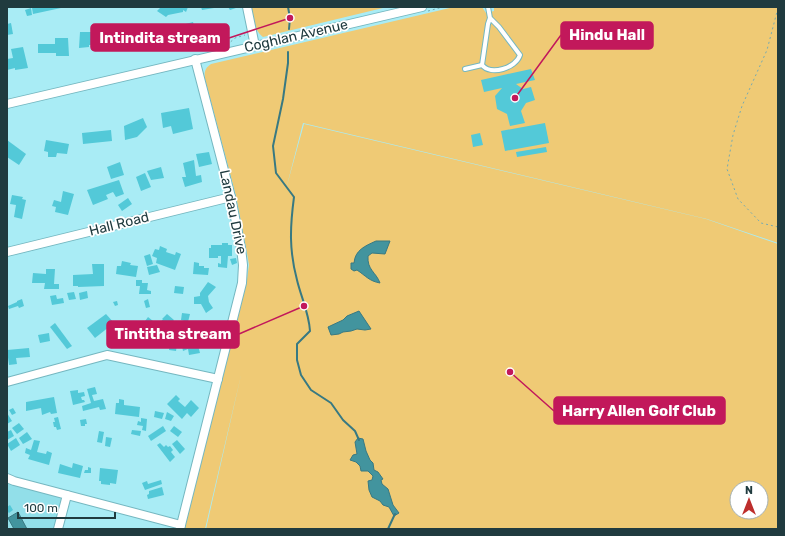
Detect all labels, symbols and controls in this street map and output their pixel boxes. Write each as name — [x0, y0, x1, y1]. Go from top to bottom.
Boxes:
street label: Coghlan Avenue — [242, 16, 350, 56]
callout: Hindu Hall — [561, 22, 653, 49]
callout: Intindita stream — [91, 24, 229, 51]
text: Hindu Hall — [569, 26, 645, 44]
text: Intindita stream — [99, 29, 221, 47]
street label: Landau Drive — [216, 168, 250, 256]
street label: Hall Road — [87, 208, 151, 240]
callout: Tintitha stream — [107, 321, 239, 348]
text: Tintitha stream — [115, 325, 231, 343]
callout: Harry Allen Golf Club — [554, 397, 725, 424]
text: Harry Allen Golf Club — [562, 402, 716, 420]
north arrow — [729, 480, 769, 520]
text: N — [745, 484, 753, 497]
scale bar — [18, 494, 115, 520]
text: 100 m — [24, 501, 58, 515]

